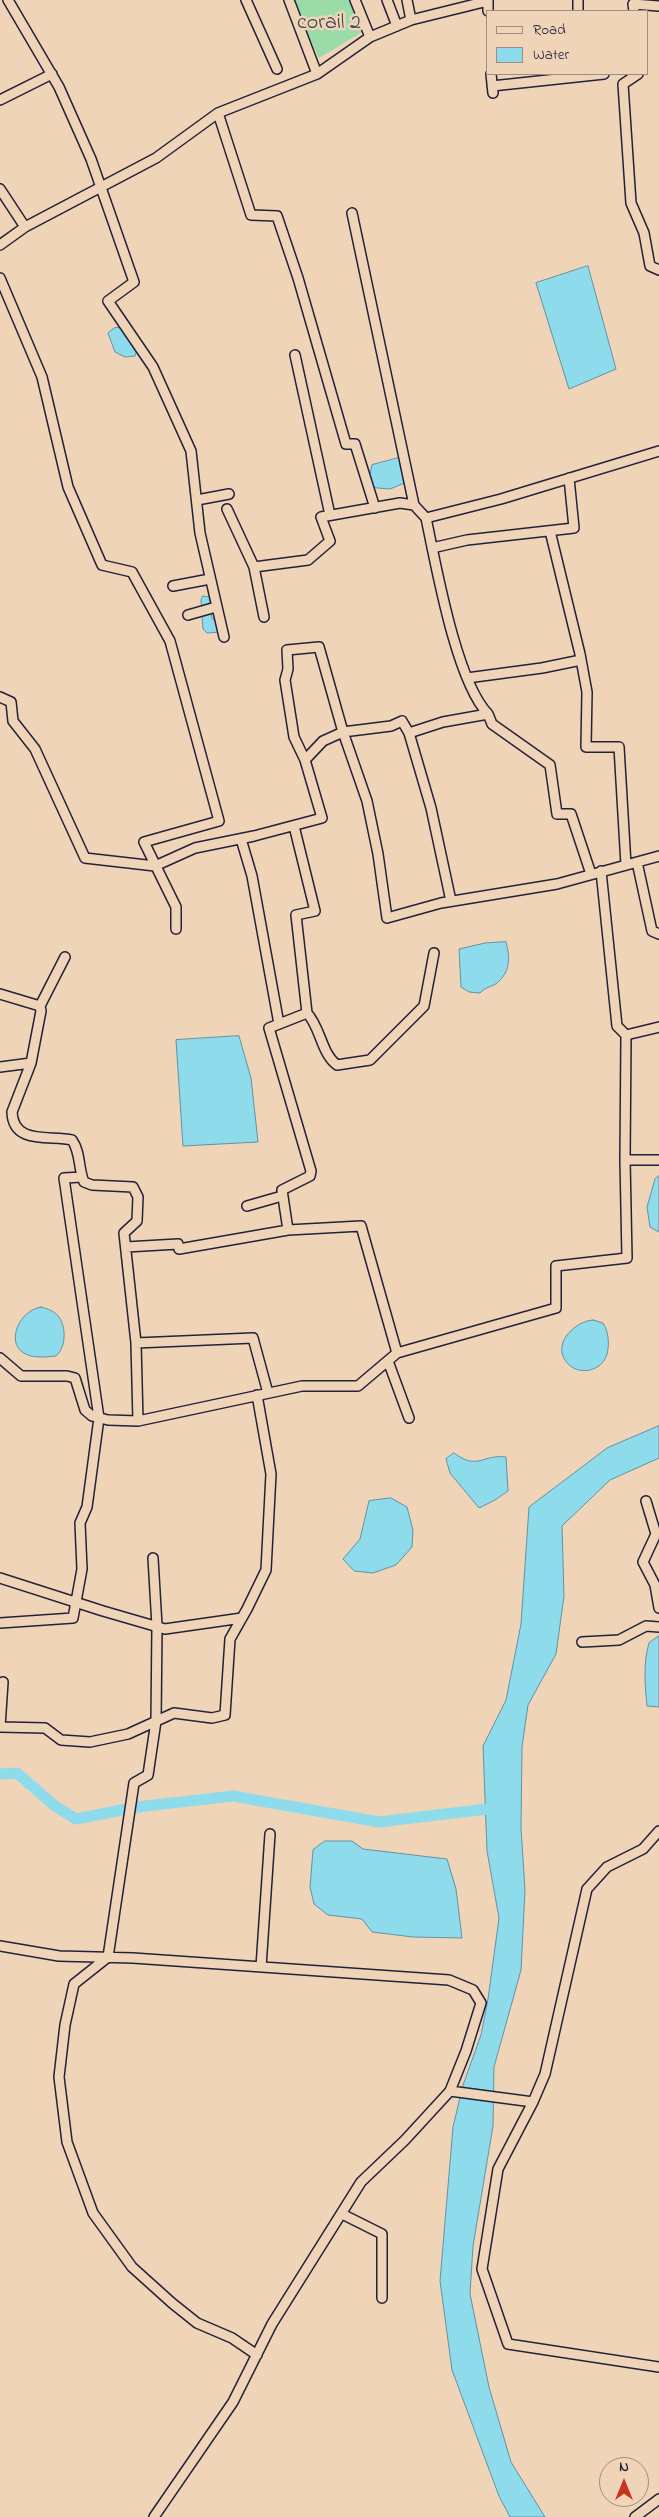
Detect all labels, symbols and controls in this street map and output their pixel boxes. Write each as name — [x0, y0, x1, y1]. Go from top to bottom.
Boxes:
legend — [487, 10, 649, 75]
park label: corail 2 — [297, 11, 361, 37]
text: Road — [533, 19, 566, 41]
text: Water — [533, 44, 569, 66]
north arrow — [599, 2457, 649, 2507]
text: N — [619, 2457, 629, 2478]

